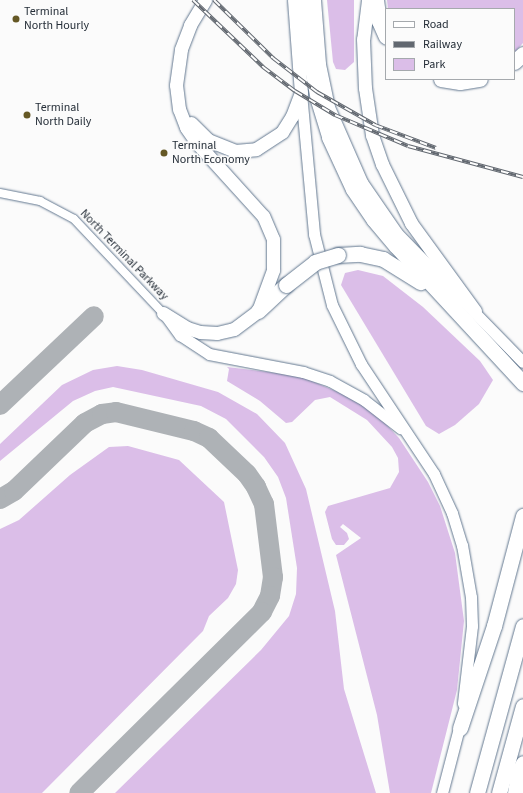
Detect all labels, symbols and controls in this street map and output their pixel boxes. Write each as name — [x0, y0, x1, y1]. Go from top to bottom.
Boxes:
place label: Terminal North Hourly — [24, 5, 89, 33]
legend — [385, 8, 515, 80]
marker: Terminal North Hourly — [11, 14, 21, 24]
text: Road — [423, 16, 449, 33]
text: Railway — [423, 36, 462, 53]
text: Park — [423, 56, 445, 73]
place label: Terminal North Daily — [35, 101, 91, 129]
marker: Terminal North Daily — [22, 110, 32, 120]
place label: Terminal North Economy — [172, 139, 250, 167]
marker: Terminal North Economy — [159, 148, 169, 158]
street label: North Terminal Parkway — [77, 207, 171, 303]

